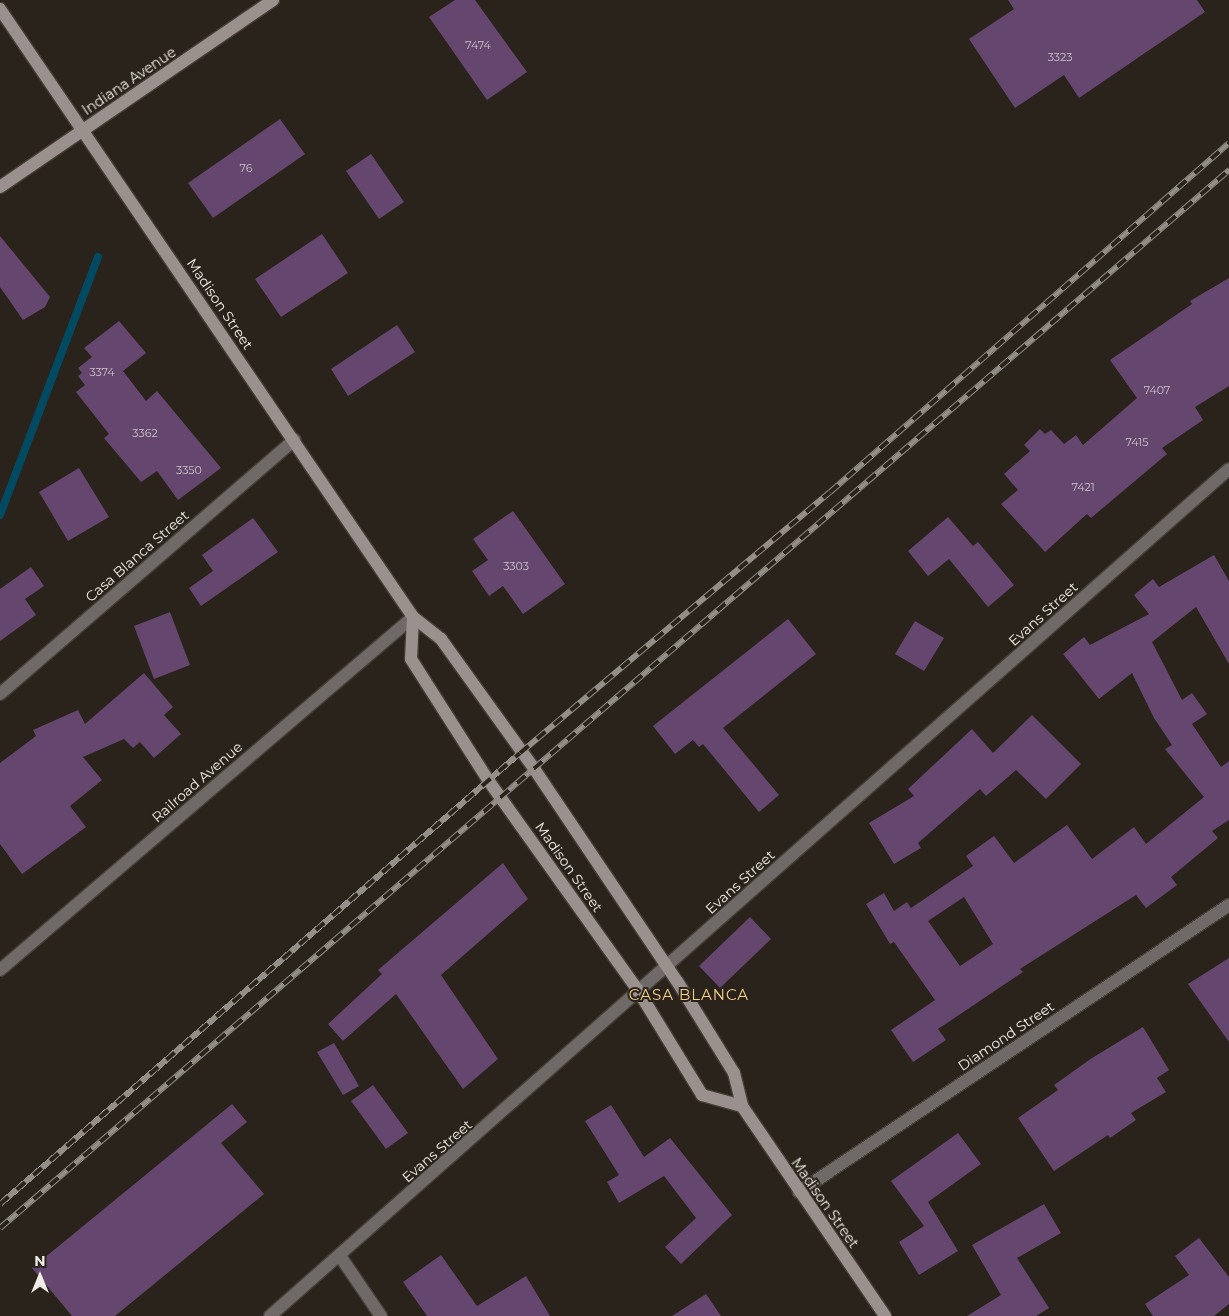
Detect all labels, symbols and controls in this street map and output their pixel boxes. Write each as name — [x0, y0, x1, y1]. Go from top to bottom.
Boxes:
house number: 7474 — [465, 38, 491, 52]
street label: Indiana Avenue — [79, 43, 179, 119]
house number: 3323 — [1048, 50, 1072, 64]
house number: 76 — [240, 161, 252, 175]
street label: Madison Street — [183, 255, 257, 353]
house number: 3374 — [89, 365, 115, 379]
house number: 7407 — [1144, 383, 1170, 397]
house number: 3362 — [132, 426, 158, 440]
house number: 7415 — [1126, 435, 1148, 449]
house number: 3350 — [176, 463, 202, 477]
house number: 7421 — [1071, 480, 1095, 494]
street label: Casa Blanca Street — [82, 507, 192, 605]
house number: 3303 — [503, 559, 529, 573]
street label: Evans Street — [1005, 579, 1081, 649]
street label: Railroad Avenue — [148, 738, 246, 826]
street label: Madison Street — [532, 819, 606, 915]
street label: Evans Street — [702, 847, 778, 917]
district label: CASA BLANCA — [627, 986, 751, 1004]
street label: Diamond Street — [955, 998, 1057, 1074]
street label: Evans Street — [399, 1116, 475, 1186]
street label: Madison Street — [788, 1155, 862, 1251]
north arrow — [15, 1251, 65, 1301]
text: N — [34, 1252, 46, 1270]

